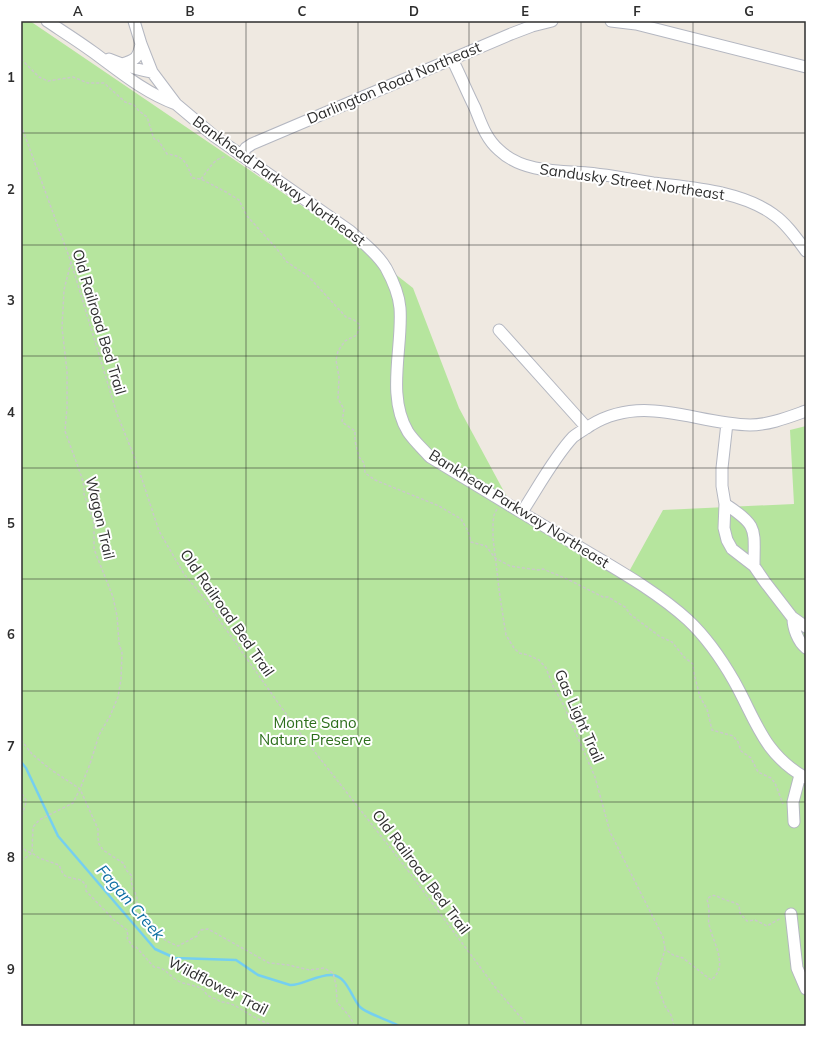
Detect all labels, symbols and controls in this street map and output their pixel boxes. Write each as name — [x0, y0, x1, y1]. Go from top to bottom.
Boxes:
text: A — [73, 3, 83, 19]
text: B — [186, 3, 195, 19]
text: C — [298, 3, 307, 19]
text: D — [409, 3, 419, 19]
text: E — [521, 3, 529, 19]
text: F — [633, 3, 641, 19]
text: G — [744, 3, 754, 19]
street label: Darlington Road Northeast — [304, 37, 484, 128]
text: 1 — [7, 69, 15, 85]
street label: Bankhead Parkway Northeast — [189, 111, 369, 250]
street label: Sandusky Street Northeast — [538, 159, 726, 204]
text: 2 — [7, 181, 15, 197]
street label: Old Railroad Bed Trail — [68, 247, 131, 397]
text: 3 — [7, 292, 15, 308]
text: 4 — [7, 404, 15, 420]
street label: Bankhead Parkway Northeast — [426, 445, 613, 572]
street label: Wagon Trail — [82, 475, 119, 561]
text: 5 — [7, 515, 15, 531]
street label: Old Railroad Bed Trail — [176, 545, 279, 680]
text: 6 — [7, 626, 15, 642]
street label: Gas Light Trail — [551, 666, 608, 765]
park label: Monte Sano Nature Preserve — [259, 713, 371, 749]
text: 7 — [7, 738, 15, 754]
street label: Old Railroad Bed Trail — [368, 806, 474, 938]
text: 8 — [7, 849, 15, 865]
water label: Fagan Creek — [93, 860, 170, 944]
street label: Wildflower Trail — [165, 952, 271, 1019]
text: 9 — [7, 961, 15, 977]

